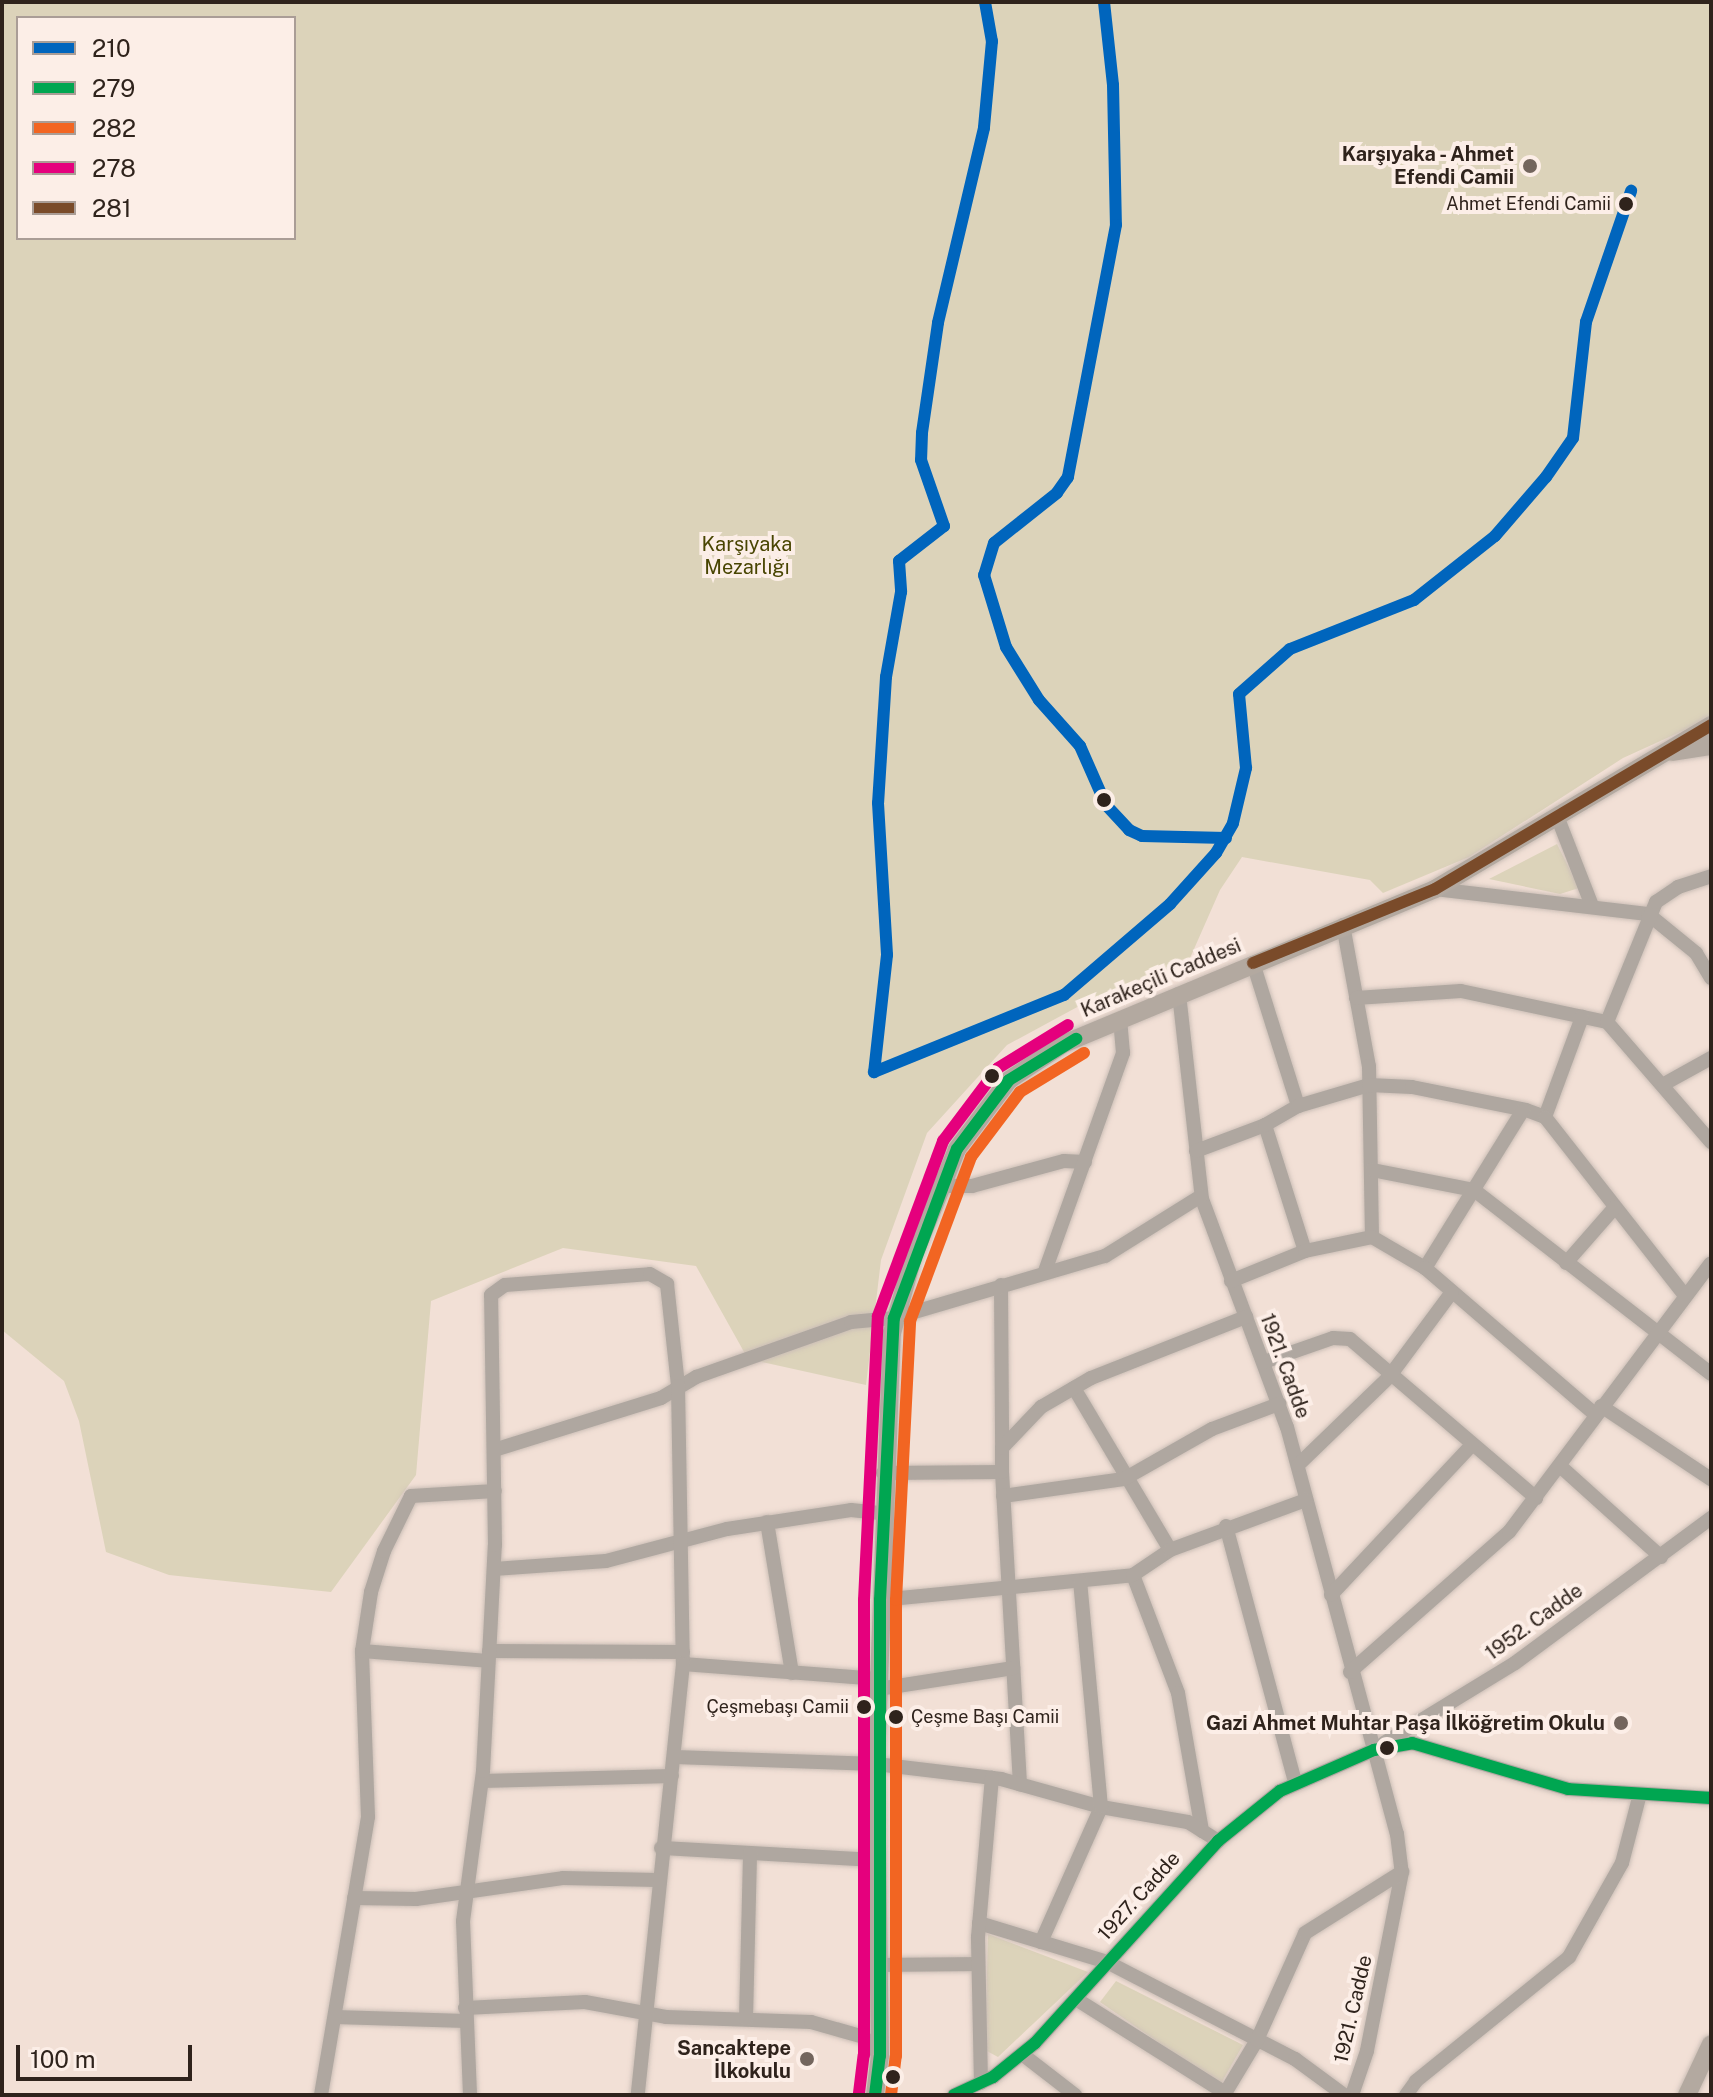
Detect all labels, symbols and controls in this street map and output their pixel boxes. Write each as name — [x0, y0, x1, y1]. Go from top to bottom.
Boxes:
legend — [16, 16, 296, 240]
text: 210 — [92, 34, 131, 62]
text: 279 — [92, 74, 135, 102]
text: 282 — [92, 114, 136, 142]
place label: Karşıyaka - Ahmet Efendi Camii — [1339, 142, 1514, 189]
text: 278 — [92, 154, 136, 182]
marker: Karşıyaka - Ahmet Efendi Camii — [1521, 157, 1539, 175]
place label: Ahmet Efendi Camii — [1446, 193, 1611, 215]
text: 281 — [92, 194, 132, 222]
marker: Ahmet Efendi Camii — [1618, 196, 1634, 212]
park label: Karşıyaka Mezarlığı — [702, 532, 792, 579]
unlabelled marker — [1096, 792, 1112, 808]
street label: Karakeçili Caddesi — [1077, 933, 1245, 1023]
unlabelled marker — [984, 1068, 1000, 1084]
street label: 1921. Cadde — [1255, 1310, 1315, 1422]
street label: 1952. Cadde — [1481, 1579, 1587, 1665]
place label: Çeşmebaşı Camii — [706, 1696, 849, 1718]
marker: Çeşmebaşı Camii — [856, 1699, 872, 1715]
place label: Çeşme Başı Camii — [911, 1706, 1059, 1728]
marker: Çeşme Başı Camii — [888, 1709, 904, 1725]
place label: Gazi Ahmet Muhtar Paşa İlköğretim Okulu — [1206, 1711, 1605, 1735]
marker: Gazi Ahmet Muhtar Paşa İlköğretim Okulu — [1612, 1714, 1630, 1732]
unlabelled marker — [1379, 1740, 1395, 1756]
street label: 1927. Cadde — [1093, 1847, 1185, 1945]
street label: 1921. Cadde — [1329, 1953, 1377, 2065]
scale bar — [20, 2029, 196, 2079]
place label: Sancaktepe İlkokulu — [677, 2036, 791, 2083]
text: 100 m — [30, 2045, 96, 2073]
marker: Sancaktepe İlkokulu — [798, 2050, 816, 2068]
unlabelled marker — [885, 2069, 901, 2085]

